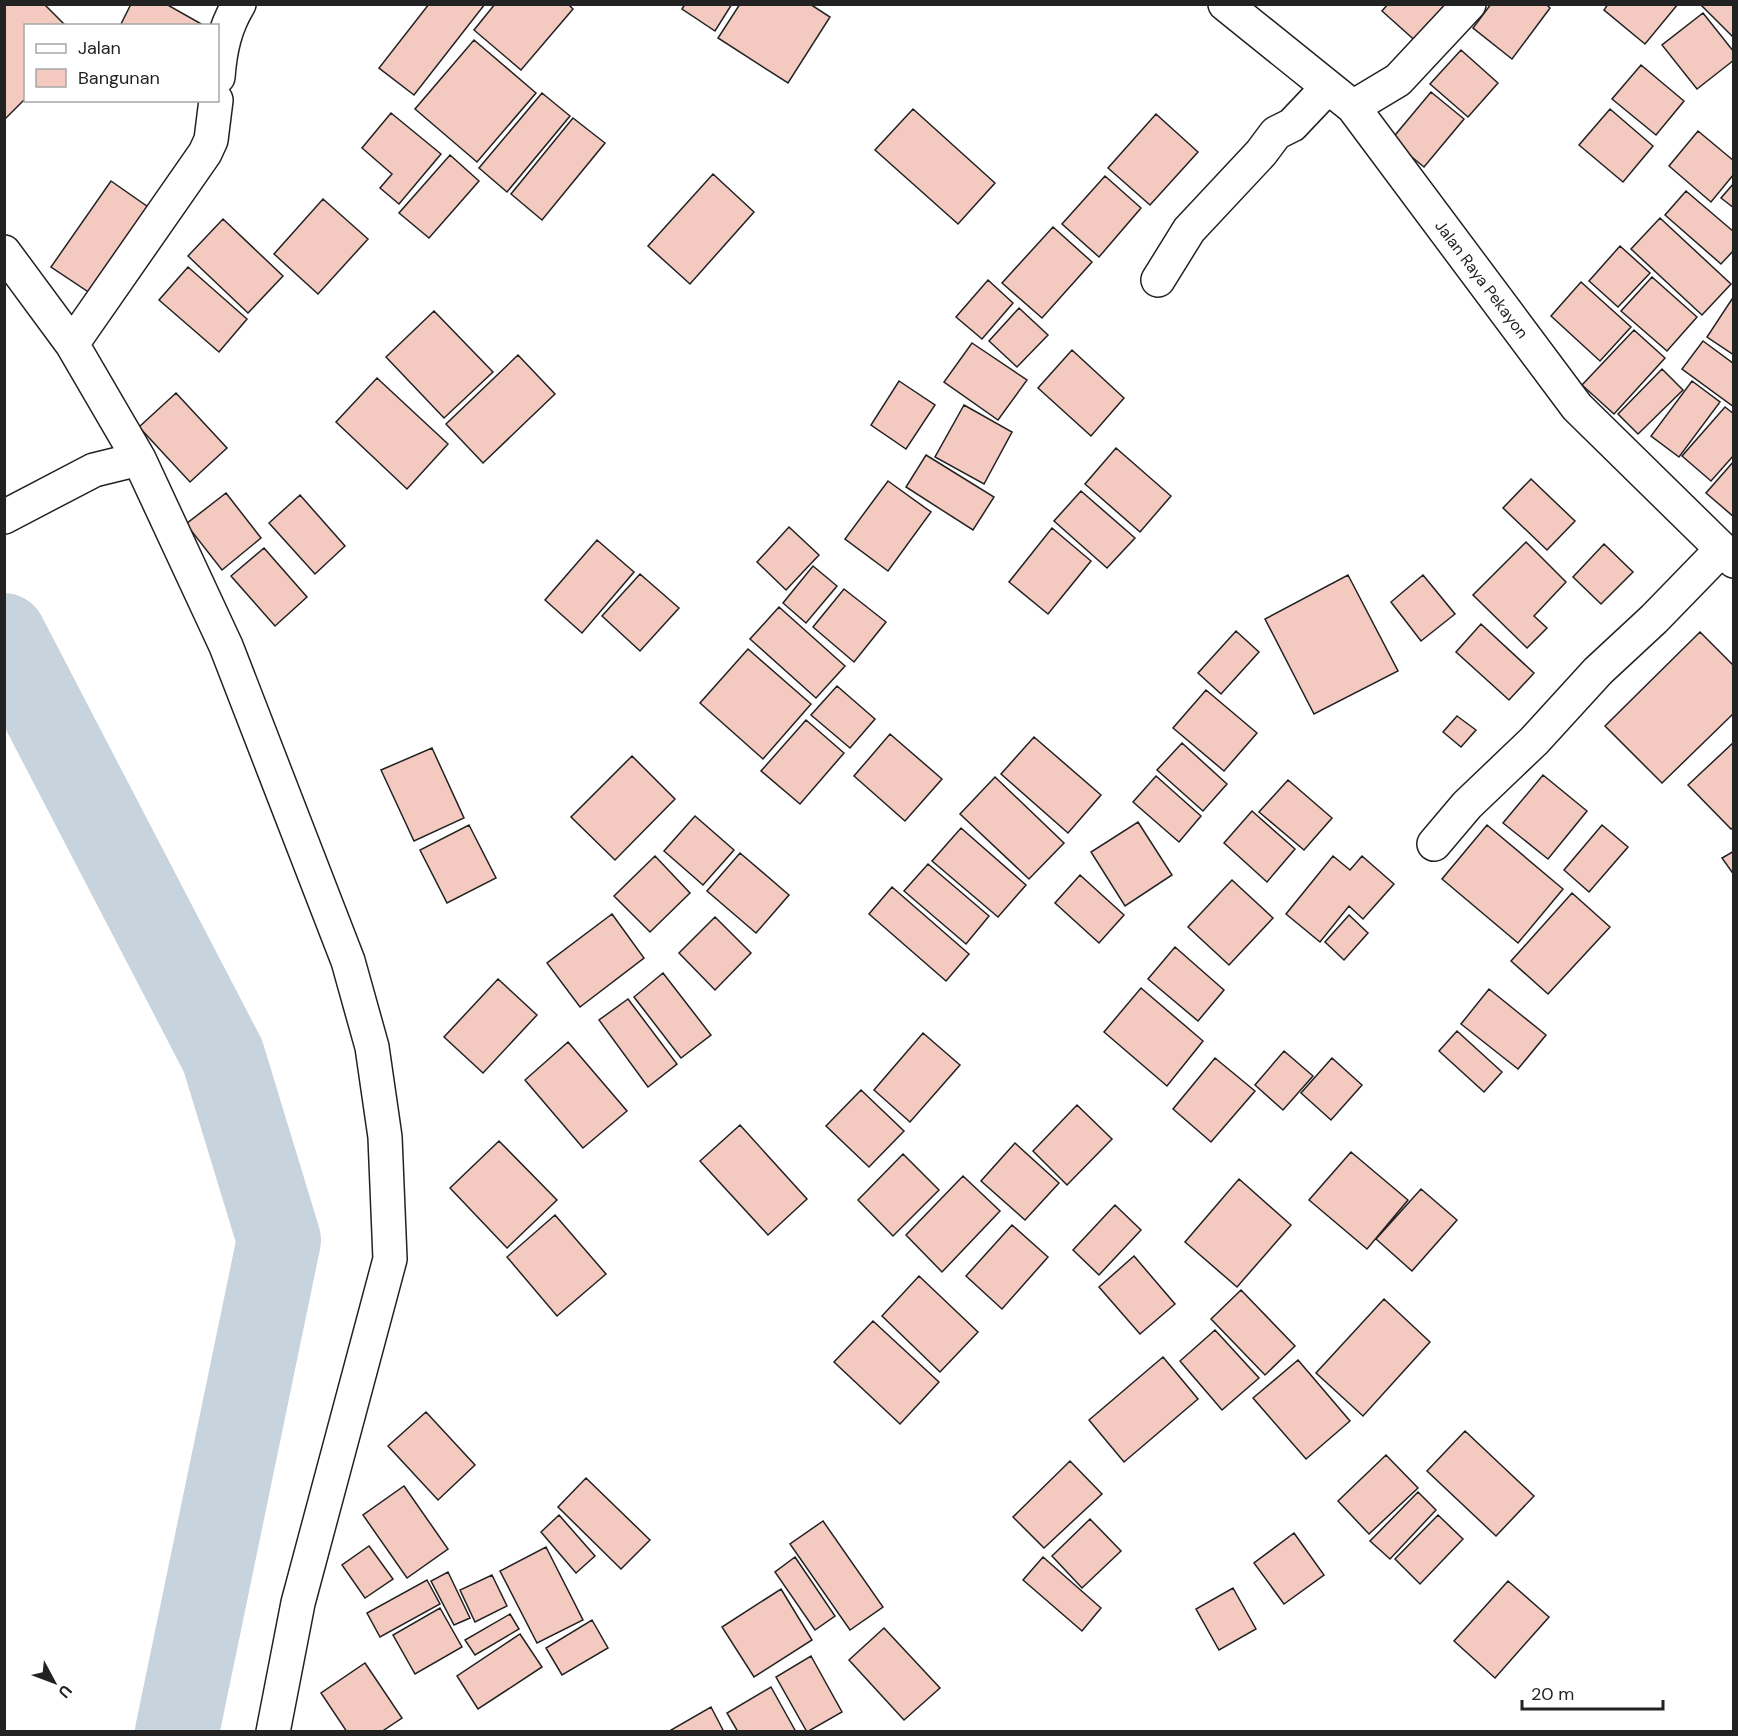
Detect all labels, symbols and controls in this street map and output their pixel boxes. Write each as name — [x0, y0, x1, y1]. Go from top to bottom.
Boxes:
legend — [24, 24, 219, 102]
text: Jalan — [78, 36, 121, 60]
text: Bangunan — [78, 66, 160, 90]
street label: Jalan Raya Pekayon — [1430, 216, 1533, 343]
north arrow — [24, 1652, 84, 1712]
scale bar — [1522, 1673, 1663, 1711]
text: U — [53, 1680, 76, 1703]
text: 20 m — [1531, 1682, 1574, 1706]

